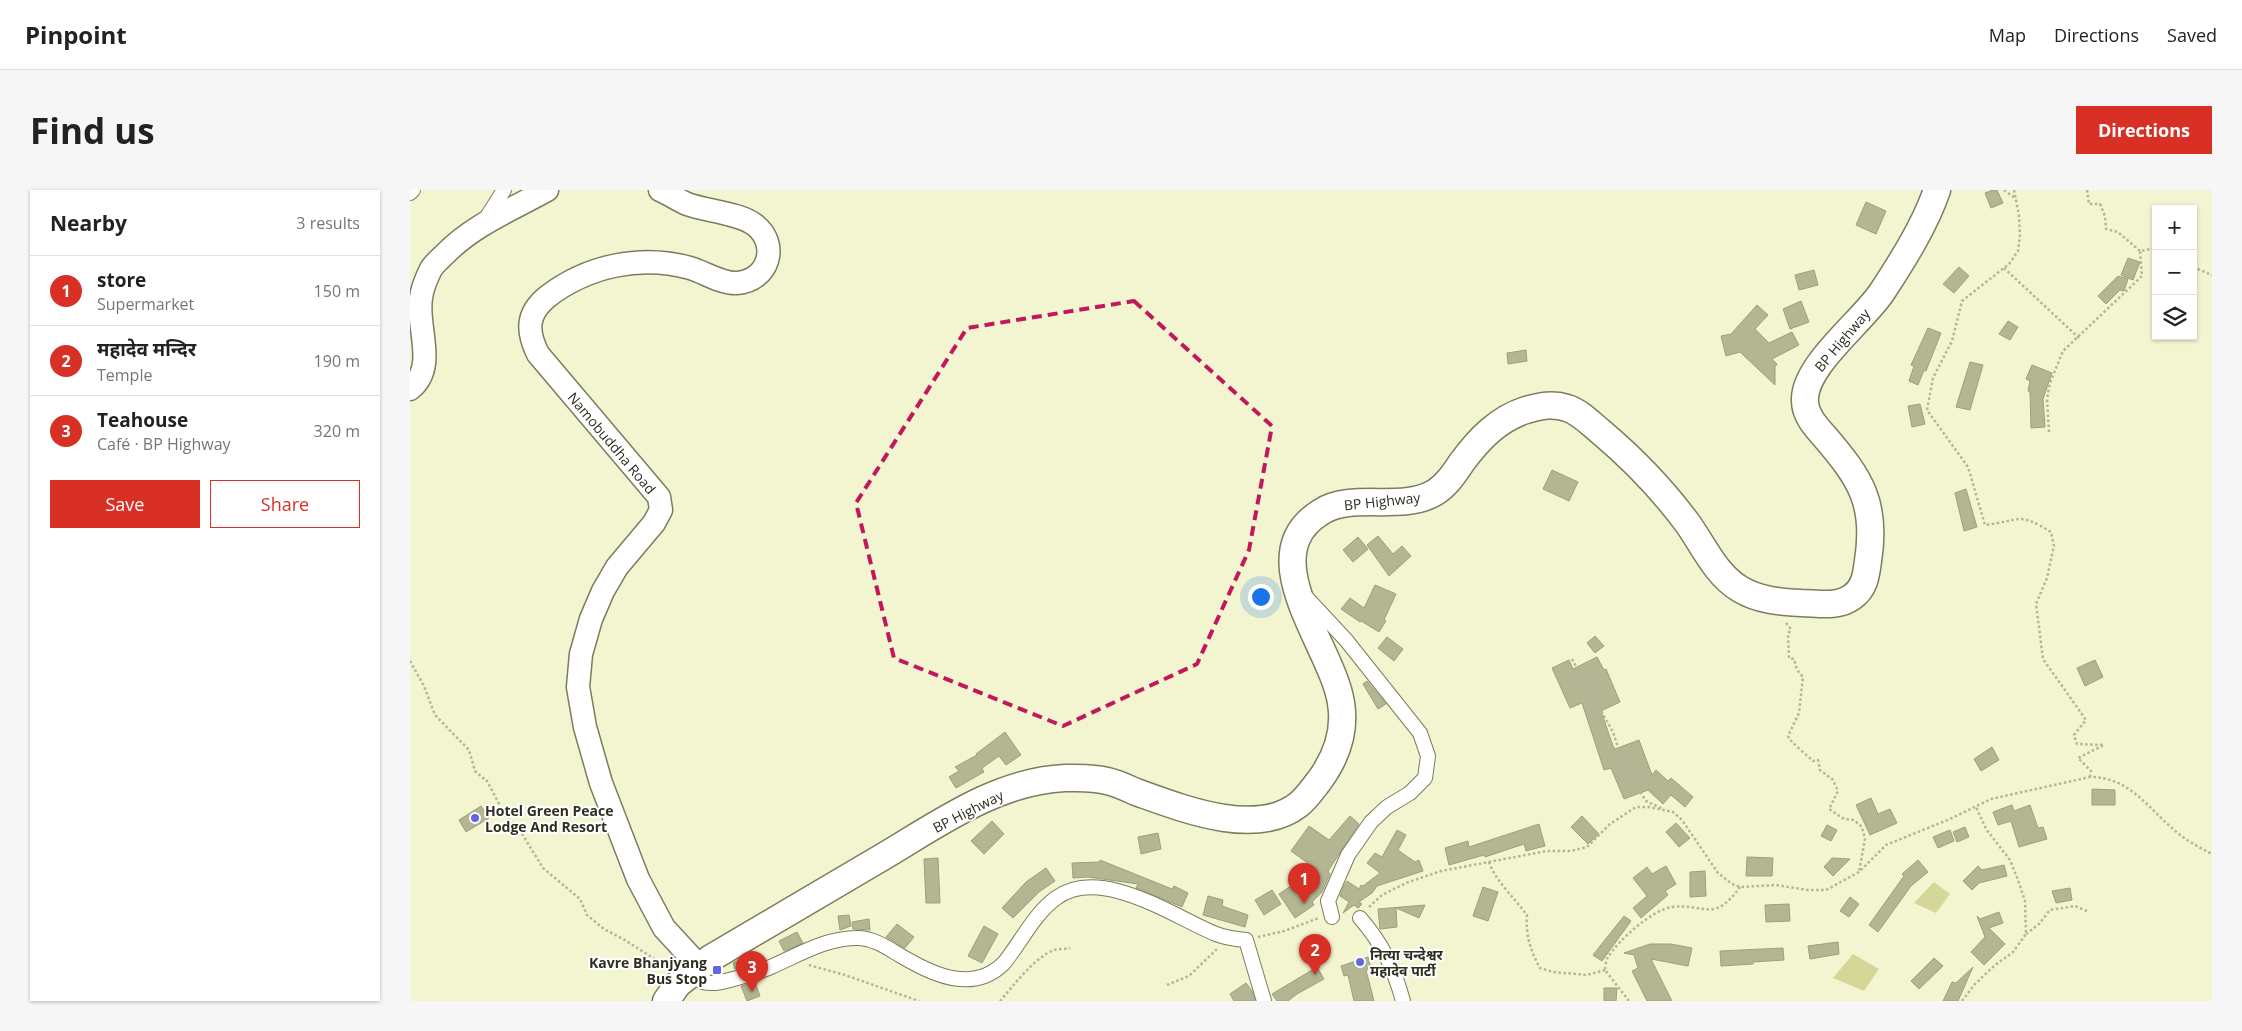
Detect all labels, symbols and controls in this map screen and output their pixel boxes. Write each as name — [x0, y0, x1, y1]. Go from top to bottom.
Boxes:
text: Pinpoint — [25, 18, 127, 51]
text: Map — [1989, 23, 2026, 47]
text: Directions — [2054, 23, 2139, 47]
text: Saved — [2167, 23, 2217, 47]
button: Directions — [2076, 106, 2212, 154]
text: Find us — [30, 107, 155, 154]
map controls — [2152, 205, 2197, 340]
button: + — [2152, 205, 2197, 250]
text: Nearby — [50, 209, 127, 237]
text: 3 results — [296, 212, 360, 234]
button: − — [2152, 250, 2197, 295]
text: store — [97, 267, 146, 293]
text: 1 — [61, 280, 71, 302]
text: 150 m — [314, 280, 360, 302]
text: Supermarket — [97, 293, 194, 315]
button: layers — [2152, 295, 2197, 340]
street label: BP Highway — [1810, 304, 1875, 376]
text: महादेव मन्दिर — [97, 336, 196, 362]
text: 2 — [61, 350, 71, 372]
text: 190 m — [314, 350, 360, 372]
text: Temple — [97, 364, 152, 386]
street label: Namobuddha Road — [564, 388, 660, 498]
text: Teahouse — [97, 407, 188, 433]
text: 3 — [61, 420, 71, 442]
text: 320 m — [314, 420, 360, 442]
text: Café · BP Highway — [97, 433, 231, 455]
button: Save — [50, 480, 200, 528]
button: Share — [210, 480, 360, 528]
street label: BP Highway — [1343, 487, 1422, 514]
your location — [1248, 584, 1274, 610]
street label: BP Highway — [929, 785, 1007, 837]
place label: Hotel Green Peace Lodge And Resort — [485, 801, 614, 836]
marker: Hotel Green Peace Lodge And Resort — [469, 812, 481, 824]
pin: 1 — [1288, 863, 1320, 904]
pin: 2 — [1299, 934, 1331, 975]
place label: नित्या चन्देश्वर महादेव पार्टी — [1370, 945, 1444, 980]
pin: 3 — [736, 951, 768, 992]
place label: Kavre Bhanjyang Bus Stop — [589, 953, 707, 988]
marker: नित्या चन्देश्वर महादेव पार्टी — [1354, 956, 1366, 968]
marker: Kavre Bhanjyang Bus Stop — [711, 964, 723, 976]

